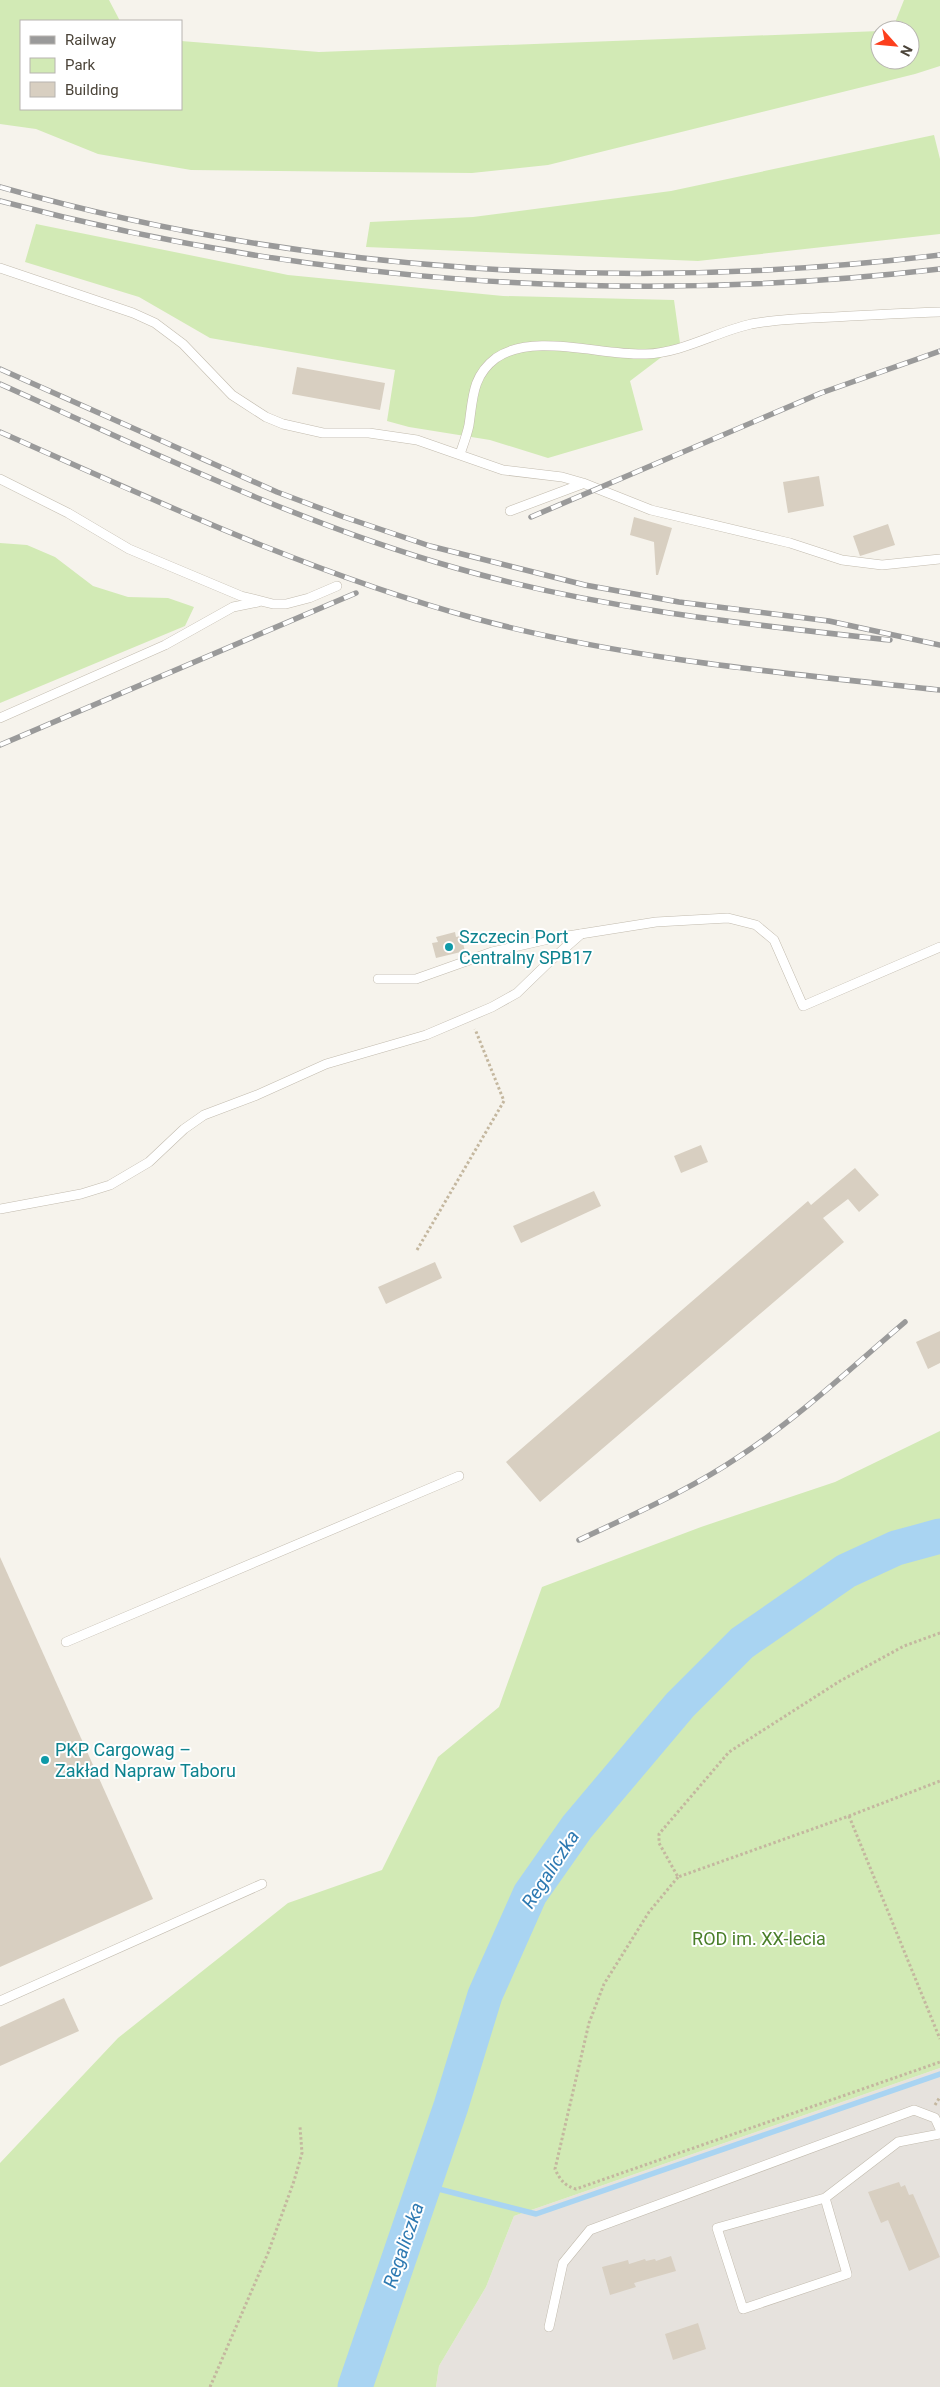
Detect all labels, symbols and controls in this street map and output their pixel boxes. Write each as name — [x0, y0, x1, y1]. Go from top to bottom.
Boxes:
legend — [20, 20, 182, 110]
north arrow — [870, 20, 920, 70]
text: Railway — [65, 31, 116, 49]
text: N — [897, 43, 916, 59]
text: Park — [65, 56, 96, 74]
text: Building — [65, 81, 119, 99]
place label: Szczecin Port Centralny SPB17 — [459, 926, 592, 968]
marker: Szczecin Port Centralny SPB17 — [443, 941, 455, 953]
place label: PKP Cargowag – Zakład Napraw Taboru — [55, 1739, 236, 1781]
marker: PKP Cargowag – Zakład Napraw Taboru — [39, 1754, 51, 1766]
water label: Regaliczka — [517, 1826, 584, 1913]
park label: ROD im. XX-lecia — [692, 1928, 826, 1949]
water label: Regaliczka — [378, 2200, 429, 2291]

